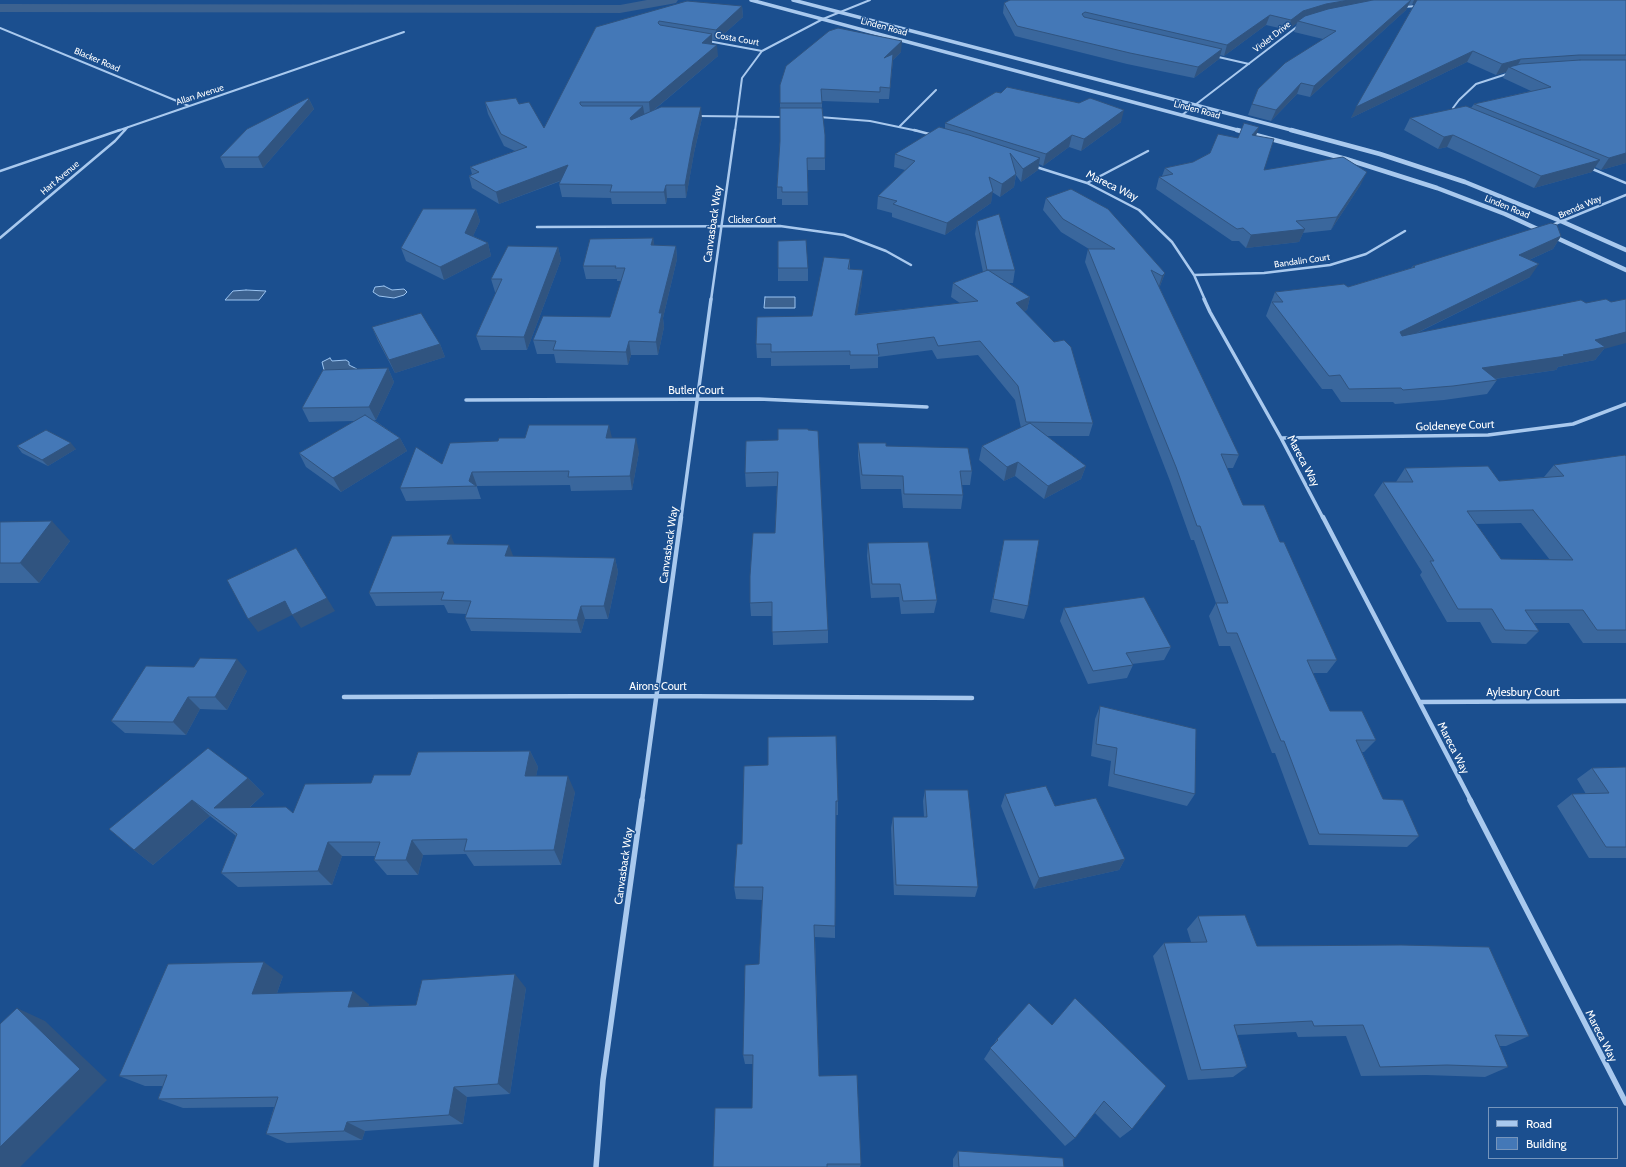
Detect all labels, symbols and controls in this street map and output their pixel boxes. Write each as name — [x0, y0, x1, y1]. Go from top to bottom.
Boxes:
street label: Linden Road — [860, 16, 908, 38]
street label: Violet Drive — [1251, 19, 1293, 55]
street label: Costa Court — [714, 30, 760, 48]
street label: Blacker Road — [72, 46, 122, 74]
street label: Allan Avenue — [175, 82, 225, 108]
street label: Linden Road — [1173, 99, 1221, 121]
street label: Hart Avenue — [39, 159, 81, 197]
street label: Mareca Way — [1084, 168, 1140, 204]
street label: Canvasback Way — [701, 185, 725, 263]
street label: Linden Road — [1483, 193, 1531, 221]
street label: Brenda Way — [1557, 193, 1603, 221]
street label: Clicker Court — [728, 215, 776, 225]
street label: Bandalin Court — [1273, 252, 1331, 270]
street label: Butler Court — [668, 384, 724, 398]
street label: Goldeneye Court — [1416, 418, 1494, 434]
street label: Mareca Way — [1284, 433, 1322, 489]
street label: Canvasback Way — [657, 506, 681, 584]
street label: Airons Court — [629, 680, 687, 694]
street label: Aylesbury Court — [1486, 686, 1560, 700]
street label: Mareca Way — [1434, 720, 1472, 776]
street label: Canvasback Way — [612, 827, 636, 905]
street label: Mareca Way — [1582, 1008, 1620, 1064]
legend — [1488, 1107, 1618, 1159]
text: Road — [1526, 1116, 1552, 1131]
text: Building — [1526, 1136, 1567, 1151]

